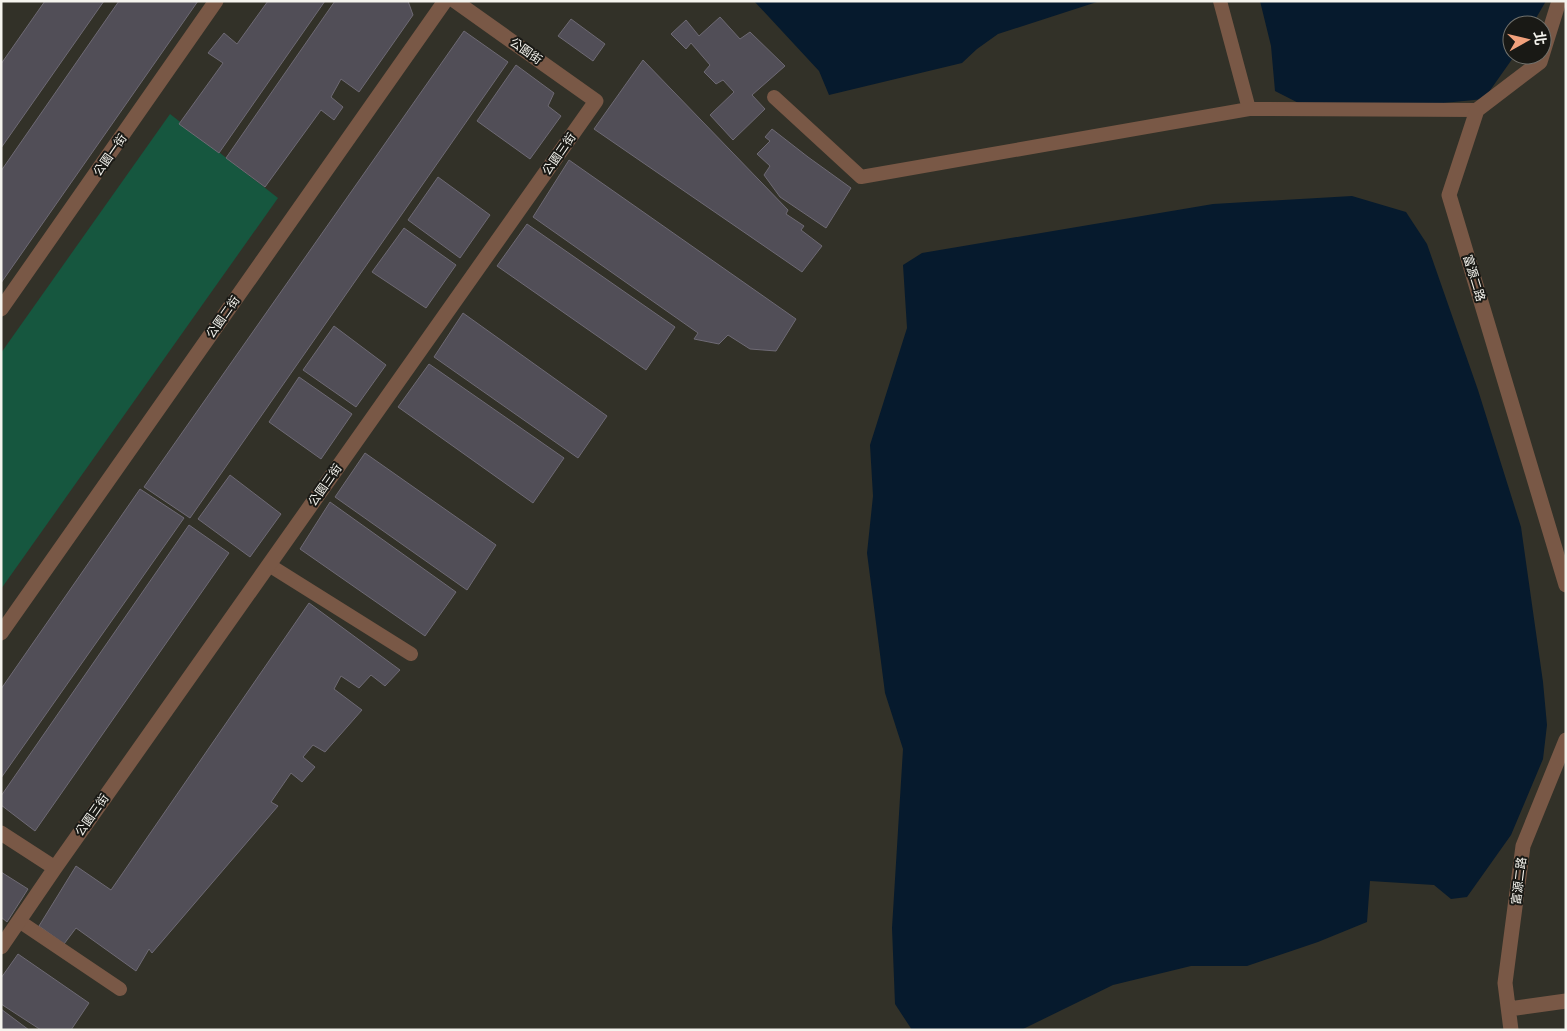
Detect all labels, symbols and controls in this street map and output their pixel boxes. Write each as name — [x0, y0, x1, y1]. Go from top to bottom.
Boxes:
north arrow — [1502, 15, 1552, 65]
text: 北 — [1529, 30, 1551, 47]
street label: 公園街 — [507, 34, 545, 68]
street label: 公園三街 — [539, 130, 579, 178]
street label: 公園一街 — [90, 131, 130, 179]
street label: 富源二路 — [1459, 253, 1489, 303]
street label: 公園二街 — [203, 293, 243, 341]
street label: 公園三街 — [305, 461, 345, 509]
street label: 公園三街 — [72, 791, 112, 839]
street label: 富源二路 — [1508, 856, 1530, 906]

